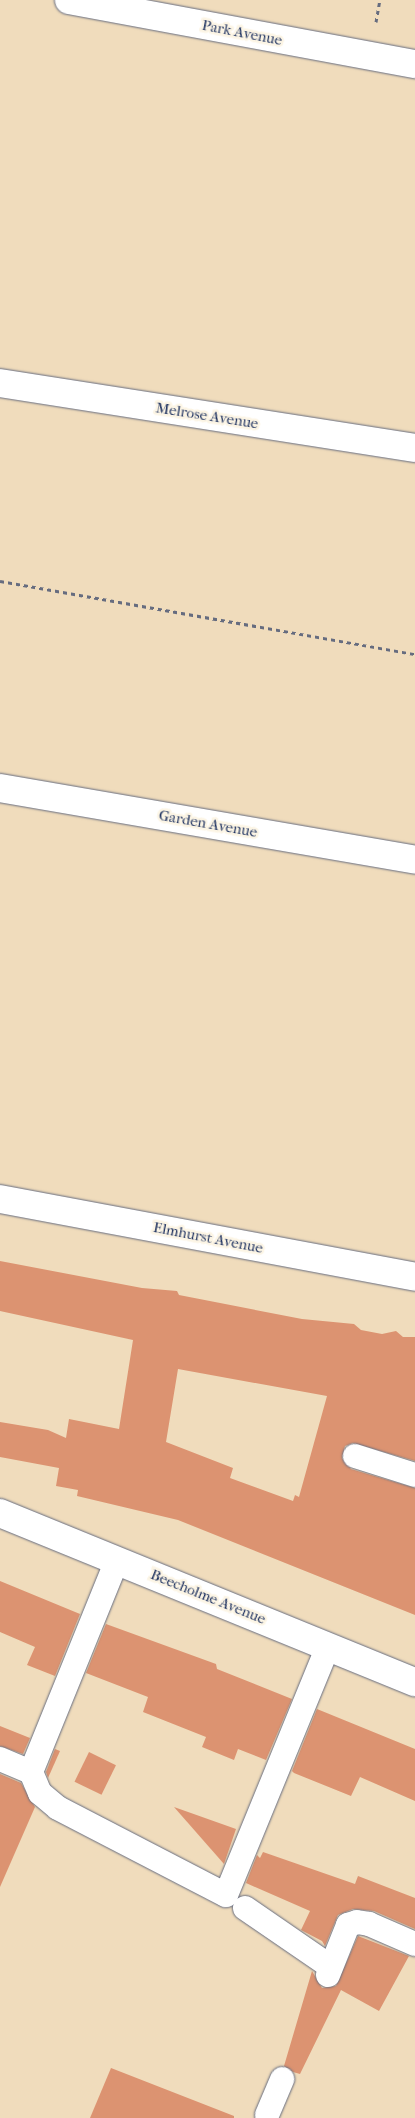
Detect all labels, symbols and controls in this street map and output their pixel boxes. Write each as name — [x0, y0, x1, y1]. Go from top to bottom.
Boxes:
street label: Park Avenue — [200, 16, 284, 50]
street label: Melrose Avenue — [154, 399, 260, 433]
street label: Garden Avenue — [157, 806, 259, 842]
street label: Elmhurst Avenue — [152, 1219, 264, 1257]
street label: Beecholme Avenue — [148, 1566, 268, 1628]

